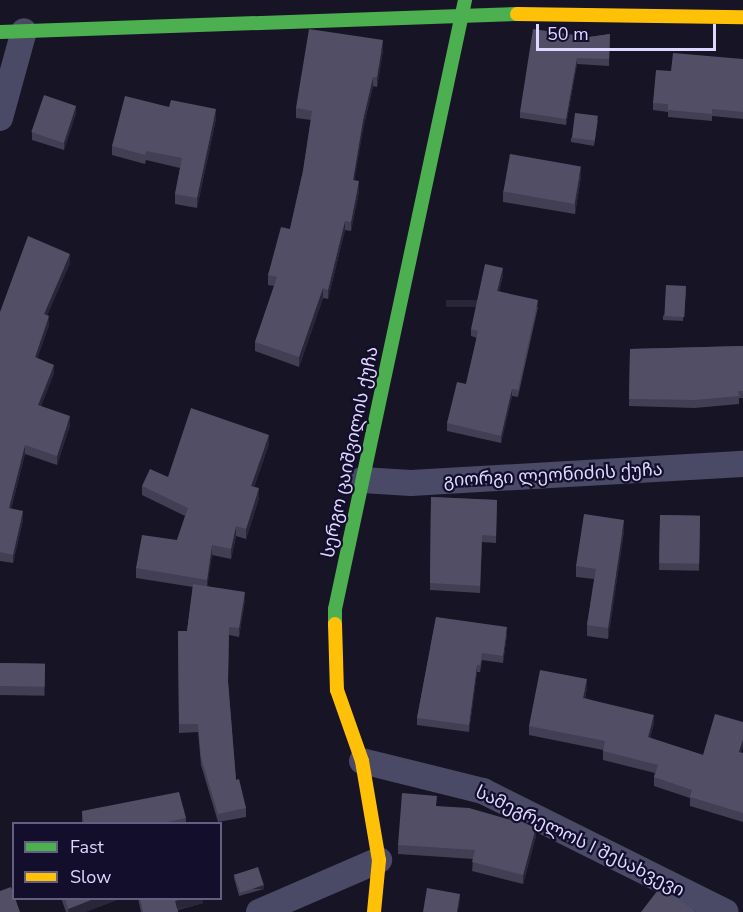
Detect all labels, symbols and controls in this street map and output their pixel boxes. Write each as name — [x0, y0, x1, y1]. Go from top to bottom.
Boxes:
scale bar — [539, 12, 719, 50]
text: 50 m — [547, 22, 589, 46]
street label: სერგო ცაიშვილის ქუჩა — [317, 344, 383, 560]
street label: გიორგი ლეონიძის ქუჩა — [443, 458, 663, 492]
street label: სამეგრელოს I შესახვევი — [472, 781, 688, 901]
legend — [12, 822, 222, 900]
text: Fast — [70, 835, 104, 859]
text: Slow — [70, 865, 111, 889]

